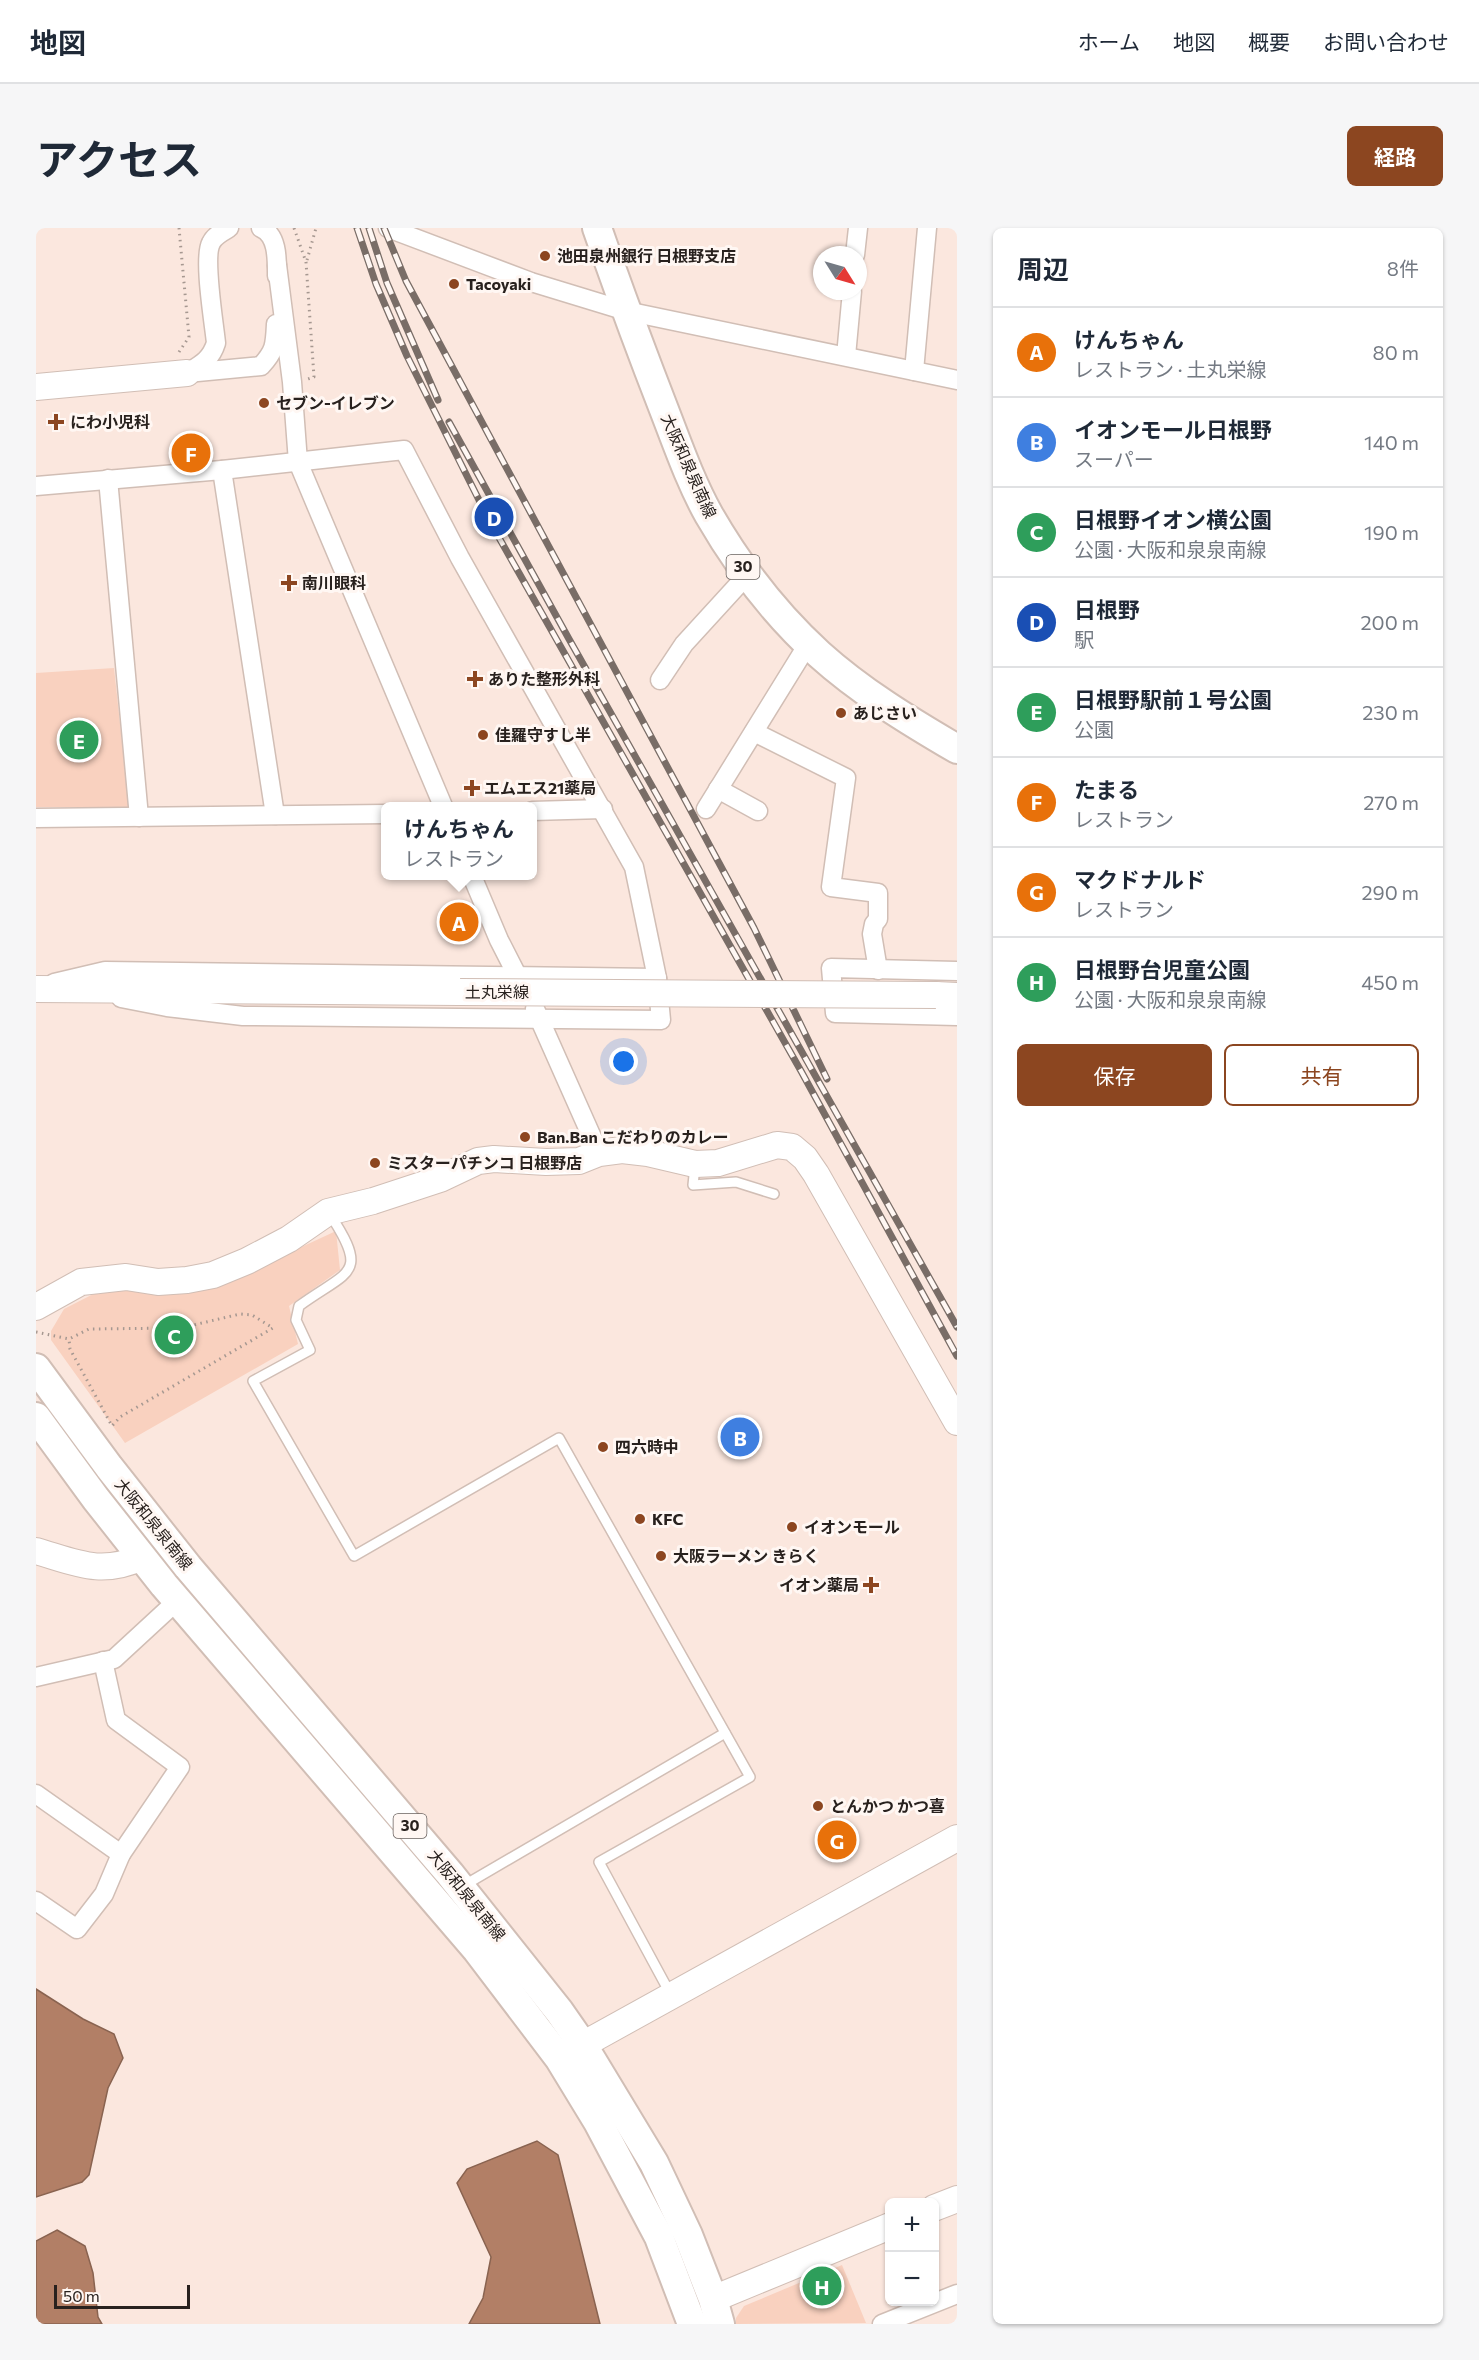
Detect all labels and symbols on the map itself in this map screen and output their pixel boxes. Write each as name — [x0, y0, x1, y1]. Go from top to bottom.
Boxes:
place label: 池田泉州銀行 日根野支店 — [557, 246, 736, 265]
north arrow — [813, 246, 867, 300]
marker: 池田泉州銀行 日根野支店 — [538, 249, 552, 263]
place label: Tacoyaki — [466, 274, 531, 293]
marker: Tacoyaki — [447, 277, 461, 291]
place label: セブン-イレブン — [276, 393, 395, 412]
marker: セブン-イレブン — [257, 396, 271, 410]
street label: 大阪和泉泉南線 — [658, 411, 721, 521]
place label: にわ小児科 — [70, 412, 150, 431]
marker: にわ小児科 — [47, 413, 65, 431]
pin: F — [172, 430, 210, 476]
pin: D — [474, 494, 514, 540]
road number: 30 — [726, 555, 760, 579]
place label: 南川眼科 — [302, 573, 366, 592]
marker: 南川眼科 — [280, 574, 298, 592]
place label: ありた整形外科 — [488, 669, 600, 688]
marker: ありた整形外科 — [466, 670, 484, 688]
place label: あじさい — [853, 703, 917, 722]
marker: あじさい — [834, 706, 848, 720]
pin: E — [60, 718, 99, 762]
place label: 佳羅守すし半 — [495, 725, 591, 744]
marker: 佳羅守すし半 — [476, 728, 490, 742]
place label: エムエス21薬局 — [484, 778, 596, 797]
marker: エムエス21薬局 — [465, 781, 479, 795]
pin: A — [440, 900, 478, 944]
street label: 土丸栄線 — [465, 982, 529, 1001]
your location — [609, 1047, 638, 1076]
place label: Ban.Ban こだわりのカレー — [537, 1127, 729, 1146]
marker: Ban.Ban こだわりのカレー — [518, 1130, 532, 1144]
place label: ミスターパチンコ 日根野店 — [387, 1153, 582, 1172]
marker: ミスターパチンコ 日根野店 — [368, 1156, 382, 1170]
pin: C — [154, 1312, 194, 1358]
pin: B — [720, 1414, 760, 1460]
place label: 四六時中 — [615, 1437, 679, 1456]
marker: 四六時中 — [596, 1440, 610, 1454]
street label: 大阪和泉泉南線 — [112, 1474, 197, 1573]
place label: KFC — [652, 1509, 683, 1528]
marker: KFC — [633, 1512, 647, 1526]
place label: イオンモール — [804, 1517, 900, 1536]
marker: イオンモール — [785, 1520, 799, 1534]
place label: 大阪ラーメン きらく — [673, 1546, 819, 1565]
marker: 大阪ラーメン きらく — [654, 1549, 668, 1563]
place label: イオン薬局 — [779, 1575, 859, 1594]
marker: イオン薬局 — [864, 1578, 878, 1592]
place label: とんかつ かつ喜 — [830, 1796, 945, 1815]
marker: とんかつ かつ喜 — [811, 1799, 825, 1813]
road number: 30 — [394, 1814, 427, 1838]
pin: G — [818, 1818, 856, 1862]
street label: 大阪和泉泉南線 — [425, 1845, 510, 1944]
pin: H — [802, 2264, 842, 2308]
scale bar — [54, 2282, 190, 2310]

